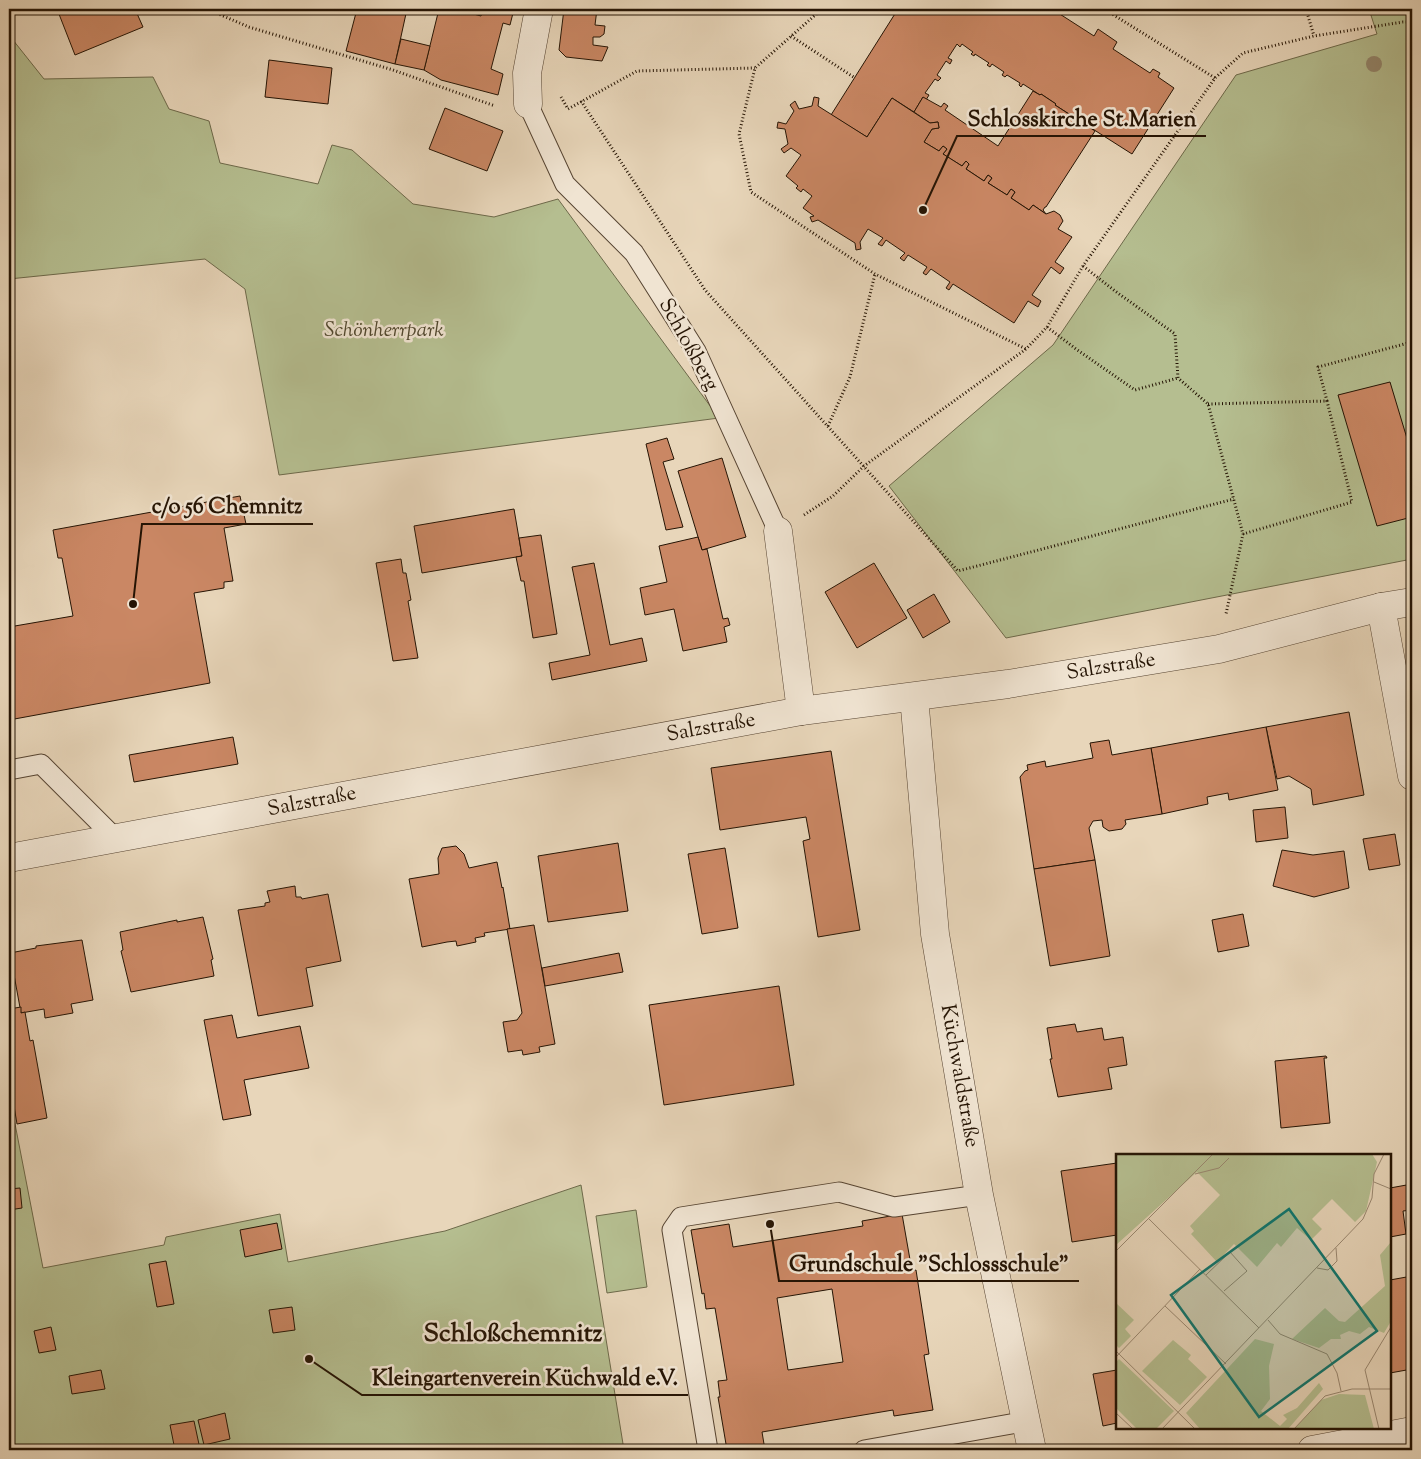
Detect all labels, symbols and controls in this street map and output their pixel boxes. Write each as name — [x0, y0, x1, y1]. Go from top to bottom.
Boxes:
callout: Schlosskirche St.Marien — [957, 99, 1206, 136]
text: Schlosskirche St.Marien — [968, 105, 1196, 137]
street label: Schloßberg — [650, 293, 726, 397]
park label: Schönherrpark — [324, 316, 444, 346]
callout: c/o 56 Chemnitz — [142, 487, 313, 524]
text: c/o 56 Chemnitz — [152, 492, 303, 524]
street label: Salzstraße — [1064, 645, 1158, 689]
street label: Salzstraße — [664, 705, 758, 751]
street label: Salzstraße — [265, 779, 359, 825]
street label: Küchwaldstraße — [932, 1002, 986, 1150]
inset map — [1116, 1154, 1391, 1429]
callout: Grundschule "Schlossschule" — [779, 1244, 1079, 1281]
text: Grundschule "Schlossschule" — [789, 1250, 1069, 1282]
district label: Schloßchemnitz — [424, 1316, 603, 1353]
callout: Kleingartenverein Küchwald e.V. — [362, 1358, 688, 1395]
text: Kleingartenverein Küchwald e.V. — [372, 1364, 678, 1396]

